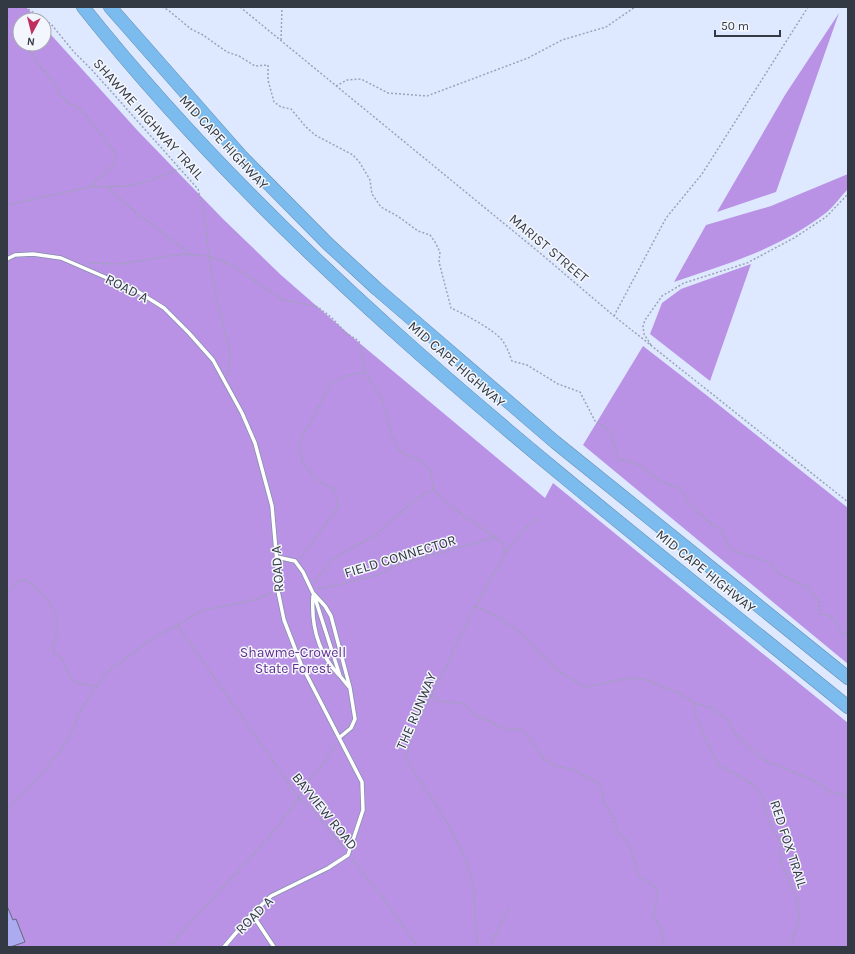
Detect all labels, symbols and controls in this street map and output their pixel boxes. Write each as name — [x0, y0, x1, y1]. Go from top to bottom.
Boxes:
north arrow — [12, 12, 52, 52]
scale bar — [715, 12, 780, 38]
text: 50 m — [721, 19, 749, 33]
text: N — [26, 34, 36, 48]
street label: SHAWME HIGHWAY TRAIL — [90, 55, 208, 184]
street label: MID CAPE HIGHWAY — [175, 92, 272, 193]
street label: MARIST STREET — [506, 210, 592, 286]
street label: ROAD A — [102, 270, 151, 307]
street label: MID CAPE HIGHWAY — [405, 318, 509, 411]
street label: MID CAPE HIGHWAY — [653, 526, 759, 617]
street label: FIELD CONNECTOR — [342, 531, 458, 582]
street label: ROAD A — [267, 545, 288, 593]
park label: Shawme-Crowell State Forest — [240, 644, 346, 677]
street label: THE RUNWAY — [393, 670, 440, 752]
street label: BAYVIEW ROAD — [288, 769, 361, 853]
street label: RED FOX TRAIL — [766, 798, 811, 891]
street label: ROAD A — [232, 893, 277, 938]

